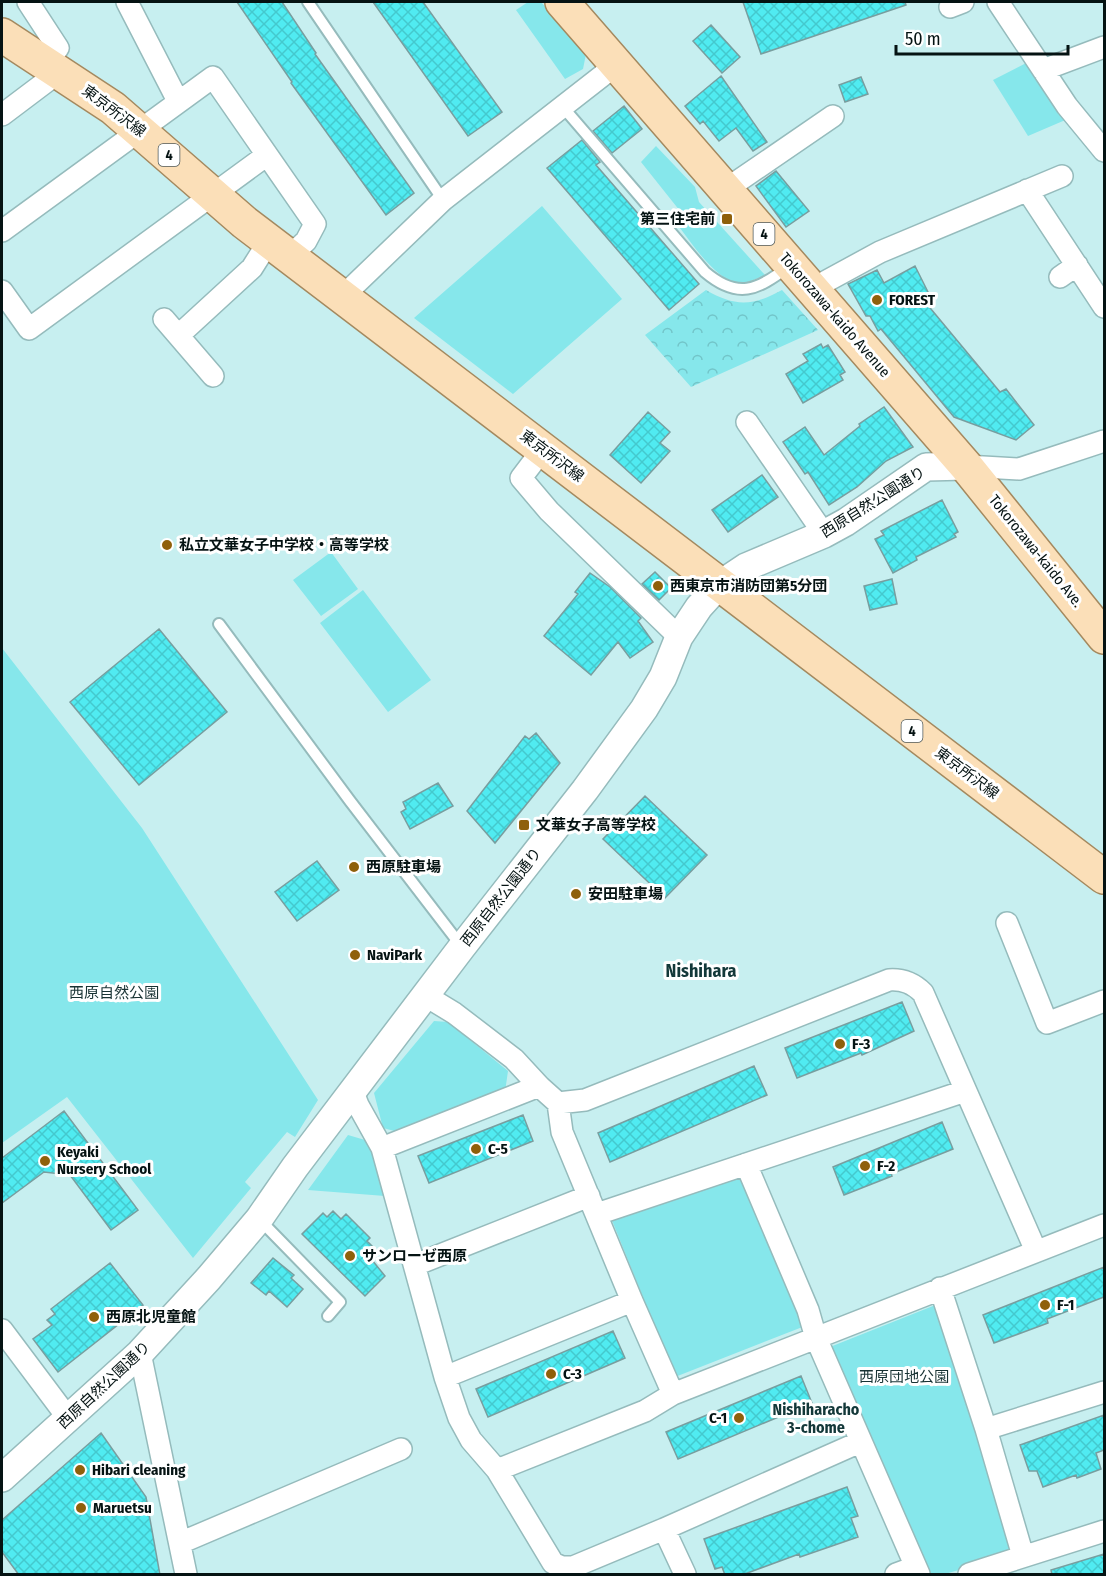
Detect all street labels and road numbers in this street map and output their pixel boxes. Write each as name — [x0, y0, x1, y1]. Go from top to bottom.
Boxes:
street label: 東京所沢線 — [79, 81, 149, 141]
road number: 4 — [158, 144, 180, 166]
road number: 4 — [754, 223, 774, 245]
street label: Tokorozawa-kaido Avenue — [776, 249, 894, 381]
street label: 東京所沢線 — [517, 426, 587, 486]
street label: 西原自然公園通り — [817, 463, 929, 541]
street label: Tokorozawa-kaido Ave. — [985, 491, 1087, 611]
road number: 4 — [902, 720, 922, 742]
street label: 東京所沢線 — [932, 743, 1002, 803]
street label: 西原自然公園通り — [457, 844, 545, 950]
street label: 西原自然公園通り — [54, 1337, 154, 1433]

